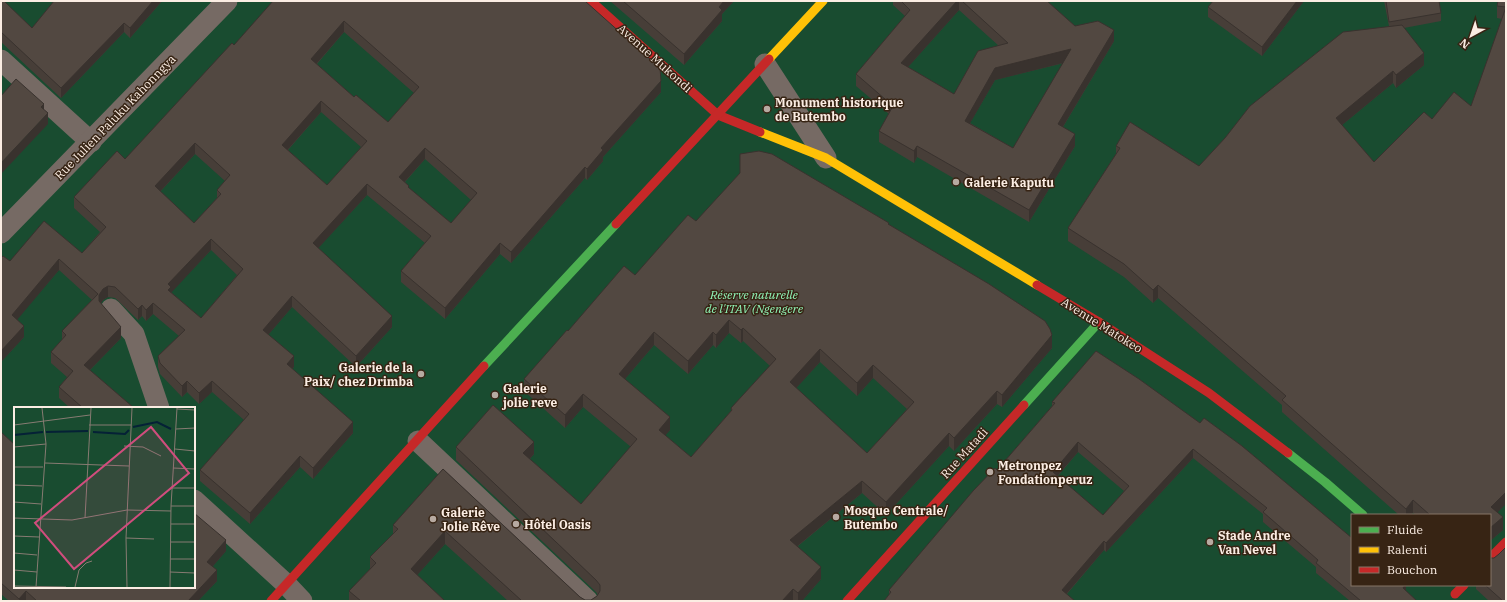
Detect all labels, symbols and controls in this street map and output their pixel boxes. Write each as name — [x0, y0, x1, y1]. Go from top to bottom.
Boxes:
north arrow — [1451, 16, 1491, 56]
street label: Avenue Mukondi — [615, 21, 696, 96]
text: N — [1457, 35, 1472, 52]
street label: Rue Julien Paluku Kahonngya — [51, 51, 179, 183]
place label: Monument historique de Butembo — [775, 95, 904, 124]
marker: Monument historique de Butembo — [762, 104, 772, 114]
place label: Galerie Kaputu — [964, 175, 1054, 190]
marker: Galerie Kaputu — [951, 177, 961, 187]
park label: Réserve naturelle de l'ITAV (Ngengere — [705, 287, 804, 316]
street label: Avenue Matokeo — [1059, 294, 1146, 356]
place label: Galerie de la Paix/ chez Drimba — [304, 360, 413, 389]
marker: Galerie de la Paix/ chez Drimba — [416, 369, 426, 379]
place label: Galerie jolie reve — [501, 381, 558, 410]
marker: Galerie jolie reve — [490, 390, 500, 400]
inset map — [14, 407, 195, 588]
street label: Rue Matadi — [937, 424, 991, 482]
place label: Metronpez Fondationperuz — [998, 458, 1092, 487]
marker: Metronpez Fondationperuz — [985, 467, 995, 477]
place label: Mosque Centrale/ Butembo — [844, 503, 948, 532]
place label: Galerie Jolie Rêve — [441, 505, 500, 534]
marker: Mosque Centrale/ Butembo — [831, 512, 841, 522]
marker: Galerie Jolie Rêve — [428, 514, 438, 524]
legend — [1351, 514, 1491, 586]
place label: Hôtel Oasis — [524, 517, 591, 532]
marker: Hôtel Oasis — [511, 519, 521, 529]
text: Fluide — [1387, 522, 1423, 537]
place label: Stade Andre Van Nevel — [1218, 528, 1291, 557]
marker: Stade Andre Van Nevel — [1205, 537, 1215, 547]
text: Ralenti — [1387, 542, 1428, 557]
text: Bouchon — [1387, 562, 1438, 577]

